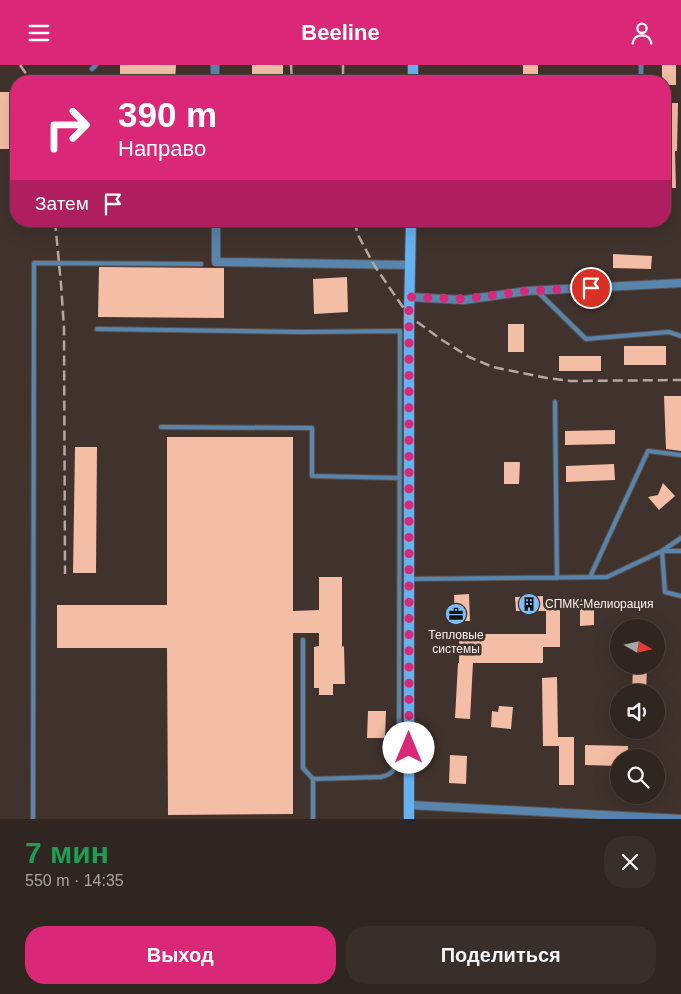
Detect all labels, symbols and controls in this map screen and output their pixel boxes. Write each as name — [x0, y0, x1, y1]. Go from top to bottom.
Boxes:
icon: menu — [25, 19, 53, 47]
icon: person — [628, 19, 656, 47]
text: Beeline — [301, 20, 380, 45]
icon: right — [35, 95, 100, 160]
text: 390 m — [118, 95, 217, 134]
text: Направо — [118, 136, 206, 161]
icon: arrive — [99, 190, 127, 218]
text: Затем — [35, 193, 89, 214]
pin — [570, 267, 612, 309]
icon: arrive — [577, 274, 605, 302]
building icon: СПМК-Мелиорация — [517, 592, 541, 616]
place label: СПМК-Мелиорация — [545, 597, 653, 611]
office icon: Тепловые системы — [444, 602, 468, 626]
north arrow — [610, 619, 665, 674]
map controls — [610, 619, 665, 804]
place label: Тепловые системы — [428, 628, 484, 656]
button: sound — [610, 684, 665, 739]
position arrow — [382, 721, 434, 773]
button: search — [610, 749, 665, 804]
text: 7 мин — [25, 836, 109, 869]
button: close — [604, 836, 656, 888]
text: 550 m · 14:35 — [25, 872, 124, 889]
button: Выход — [25, 926, 336, 984]
button: Поделиться — [346, 926, 656, 984]

